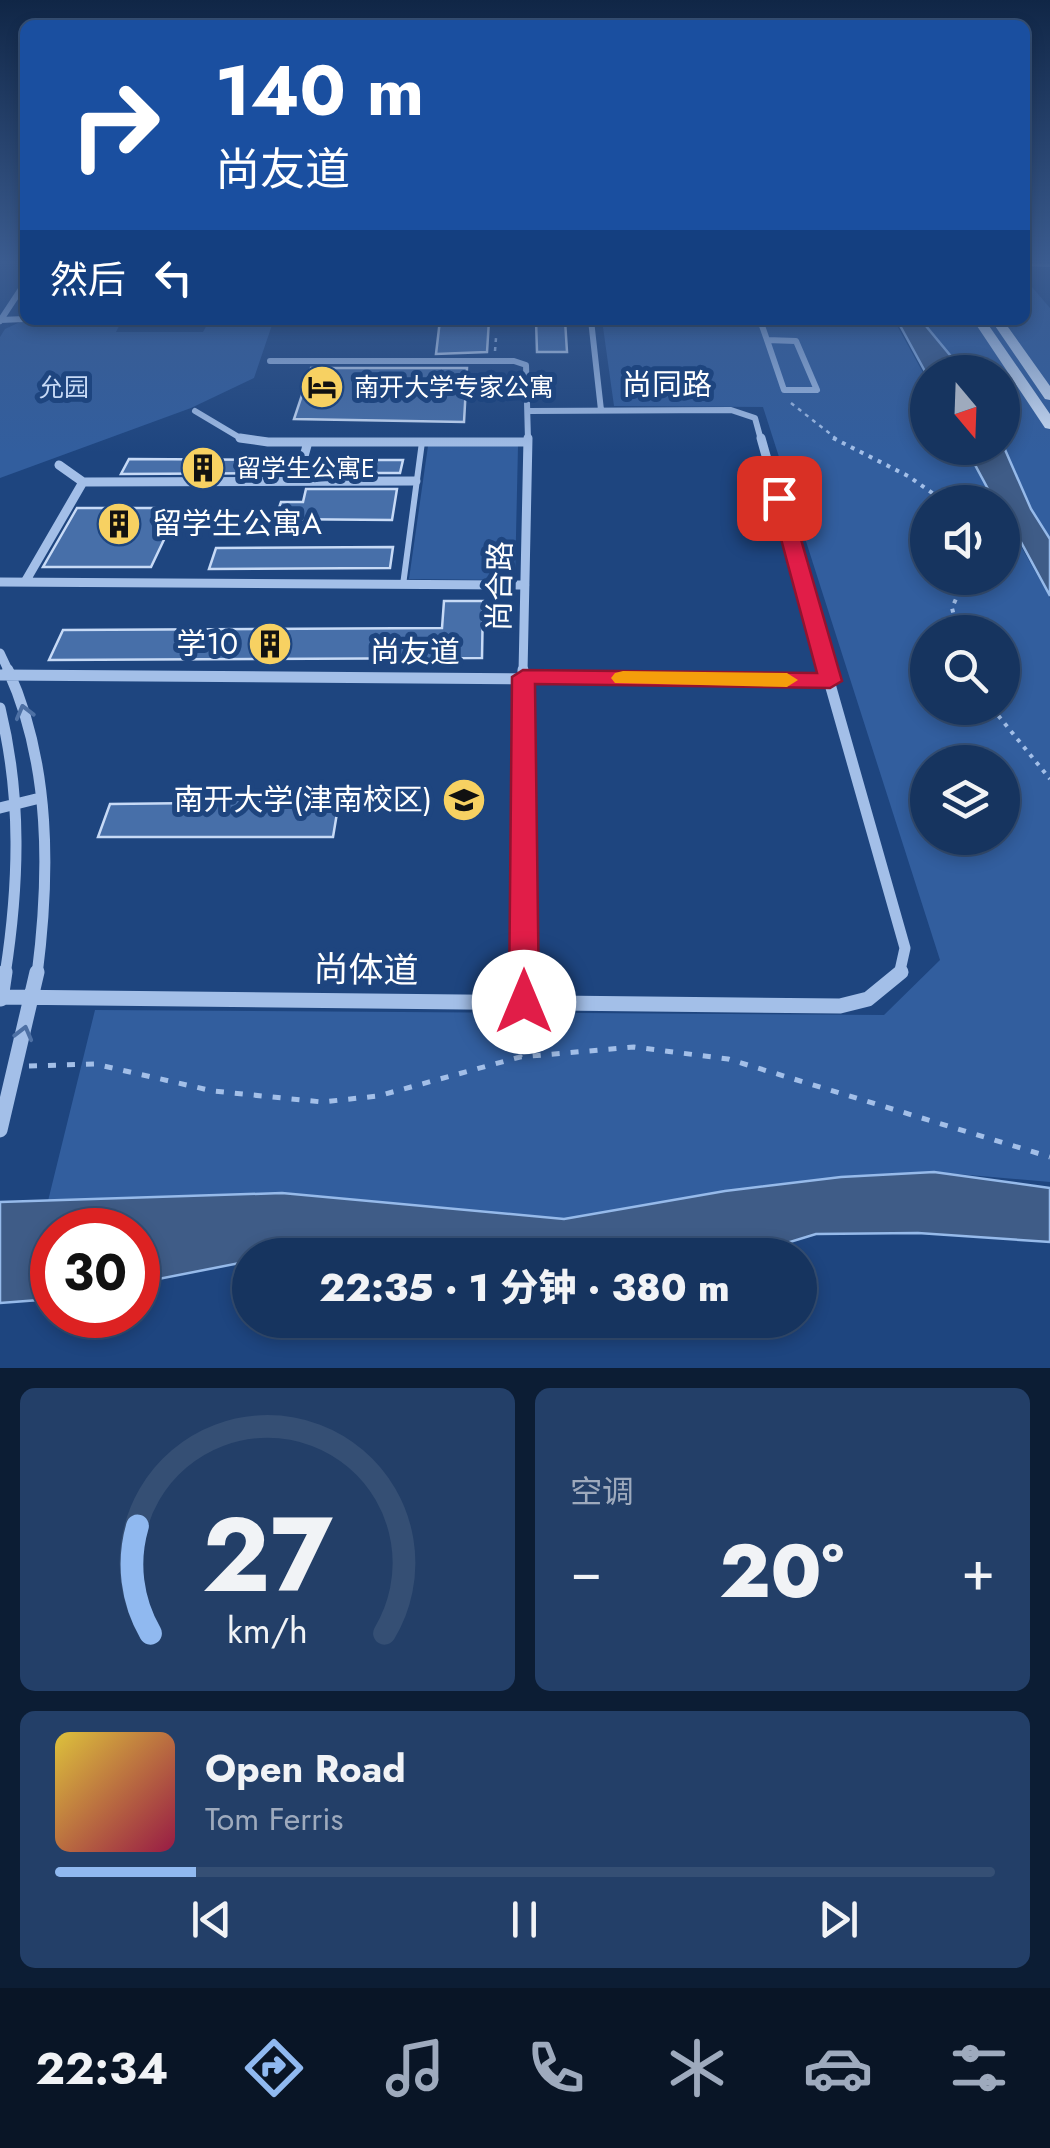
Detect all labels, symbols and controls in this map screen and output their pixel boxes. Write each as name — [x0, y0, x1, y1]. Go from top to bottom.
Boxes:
text: 140 m — [215, 40, 424, 141]
icon: right — [50, 60, 180, 190]
text: 尚友道 — [215, 137, 350, 202]
icon: left — [146, 250, 201, 305]
text: 然后 — [50, 252, 126, 307]
north arrow — [910, 355, 1020, 465]
map controls — [910, 355, 1020, 855]
street label: 尚同路 — [622, 363, 712, 406]
hotel icon: 南开大学专家公寓 — [299, 364, 345, 410]
park label: 允园 — [39, 369, 89, 405]
place label: 南开大学专家公寓 — [354, 369, 554, 405]
building icon: 留学生公寓E — [180, 445, 226, 491]
place label: 留学生公寓E — [236, 450, 375, 486]
pin — [737, 456, 822, 541]
icon: arrive — [752, 471, 807, 526]
button: sound — [910, 485, 1020, 595]
building icon: 留学生公寓A — [96, 501, 142, 547]
place label: 留学生公寓A — [152, 502, 322, 545]
street label: 尚合路 — [477, 541, 522, 631]
button: search — [910, 615, 1020, 725]
building icon: 学10 — [247, 621, 293, 667]
place label: 学10 — [177, 622, 238, 665]
street label: 尚友道 — [370, 630, 460, 673]
one-way arrow — [14, 704, 35, 721]
button: layers — [910, 745, 1020, 855]
school or university icon: 南开大学(津南校区) — [441, 777, 487, 823]
place label: 南开大学(津南校区) — [173, 778, 432, 821]
street label: 尚体道 — [313, 944, 419, 996]
position arrow — [472, 950, 576, 1054]
one-way arrow — [12, 1025, 33, 1042]
speed limit sign: 30 — [30, 1208, 160, 1338]
text: 22:35 · 1 分钟 · 380 m — [319, 1260, 730, 1315]
text: 空调 — [570, 1469, 634, 1515]
text: 27 — [202, 1480, 333, 1630]
text: 20° — [719, 1517, 844, 1625]
text: − — [570, 1531, 602, 1611]
text: + — [961, 1531, 995, 1611]
text: km/h — [227, 1605, 308, 1656]
text: Open Road — [205, 1741, 406, 1796]
text: Tom Ferris — [205, 1796, 343, 1842]
icon: previous — [184, 1892, 239, 1947]
icon: pause — [497, 1892, 552, 1947]
icon: next — [811, 1892, 866, 1947]
icon: directions — [239, 2033, 309, 2103]
icon: music — [380, 2033, 450, 2103]
icon: phone — [521, 2033, 591, 2103]
icon: climate — [662, 2033, 732, 2103]
icon: car — [803, 2033, 873, 2103]
icon: filters — [944, 2033, 1014, 2103]
text: 22:34 — [36, 2036, 168, 2101]

